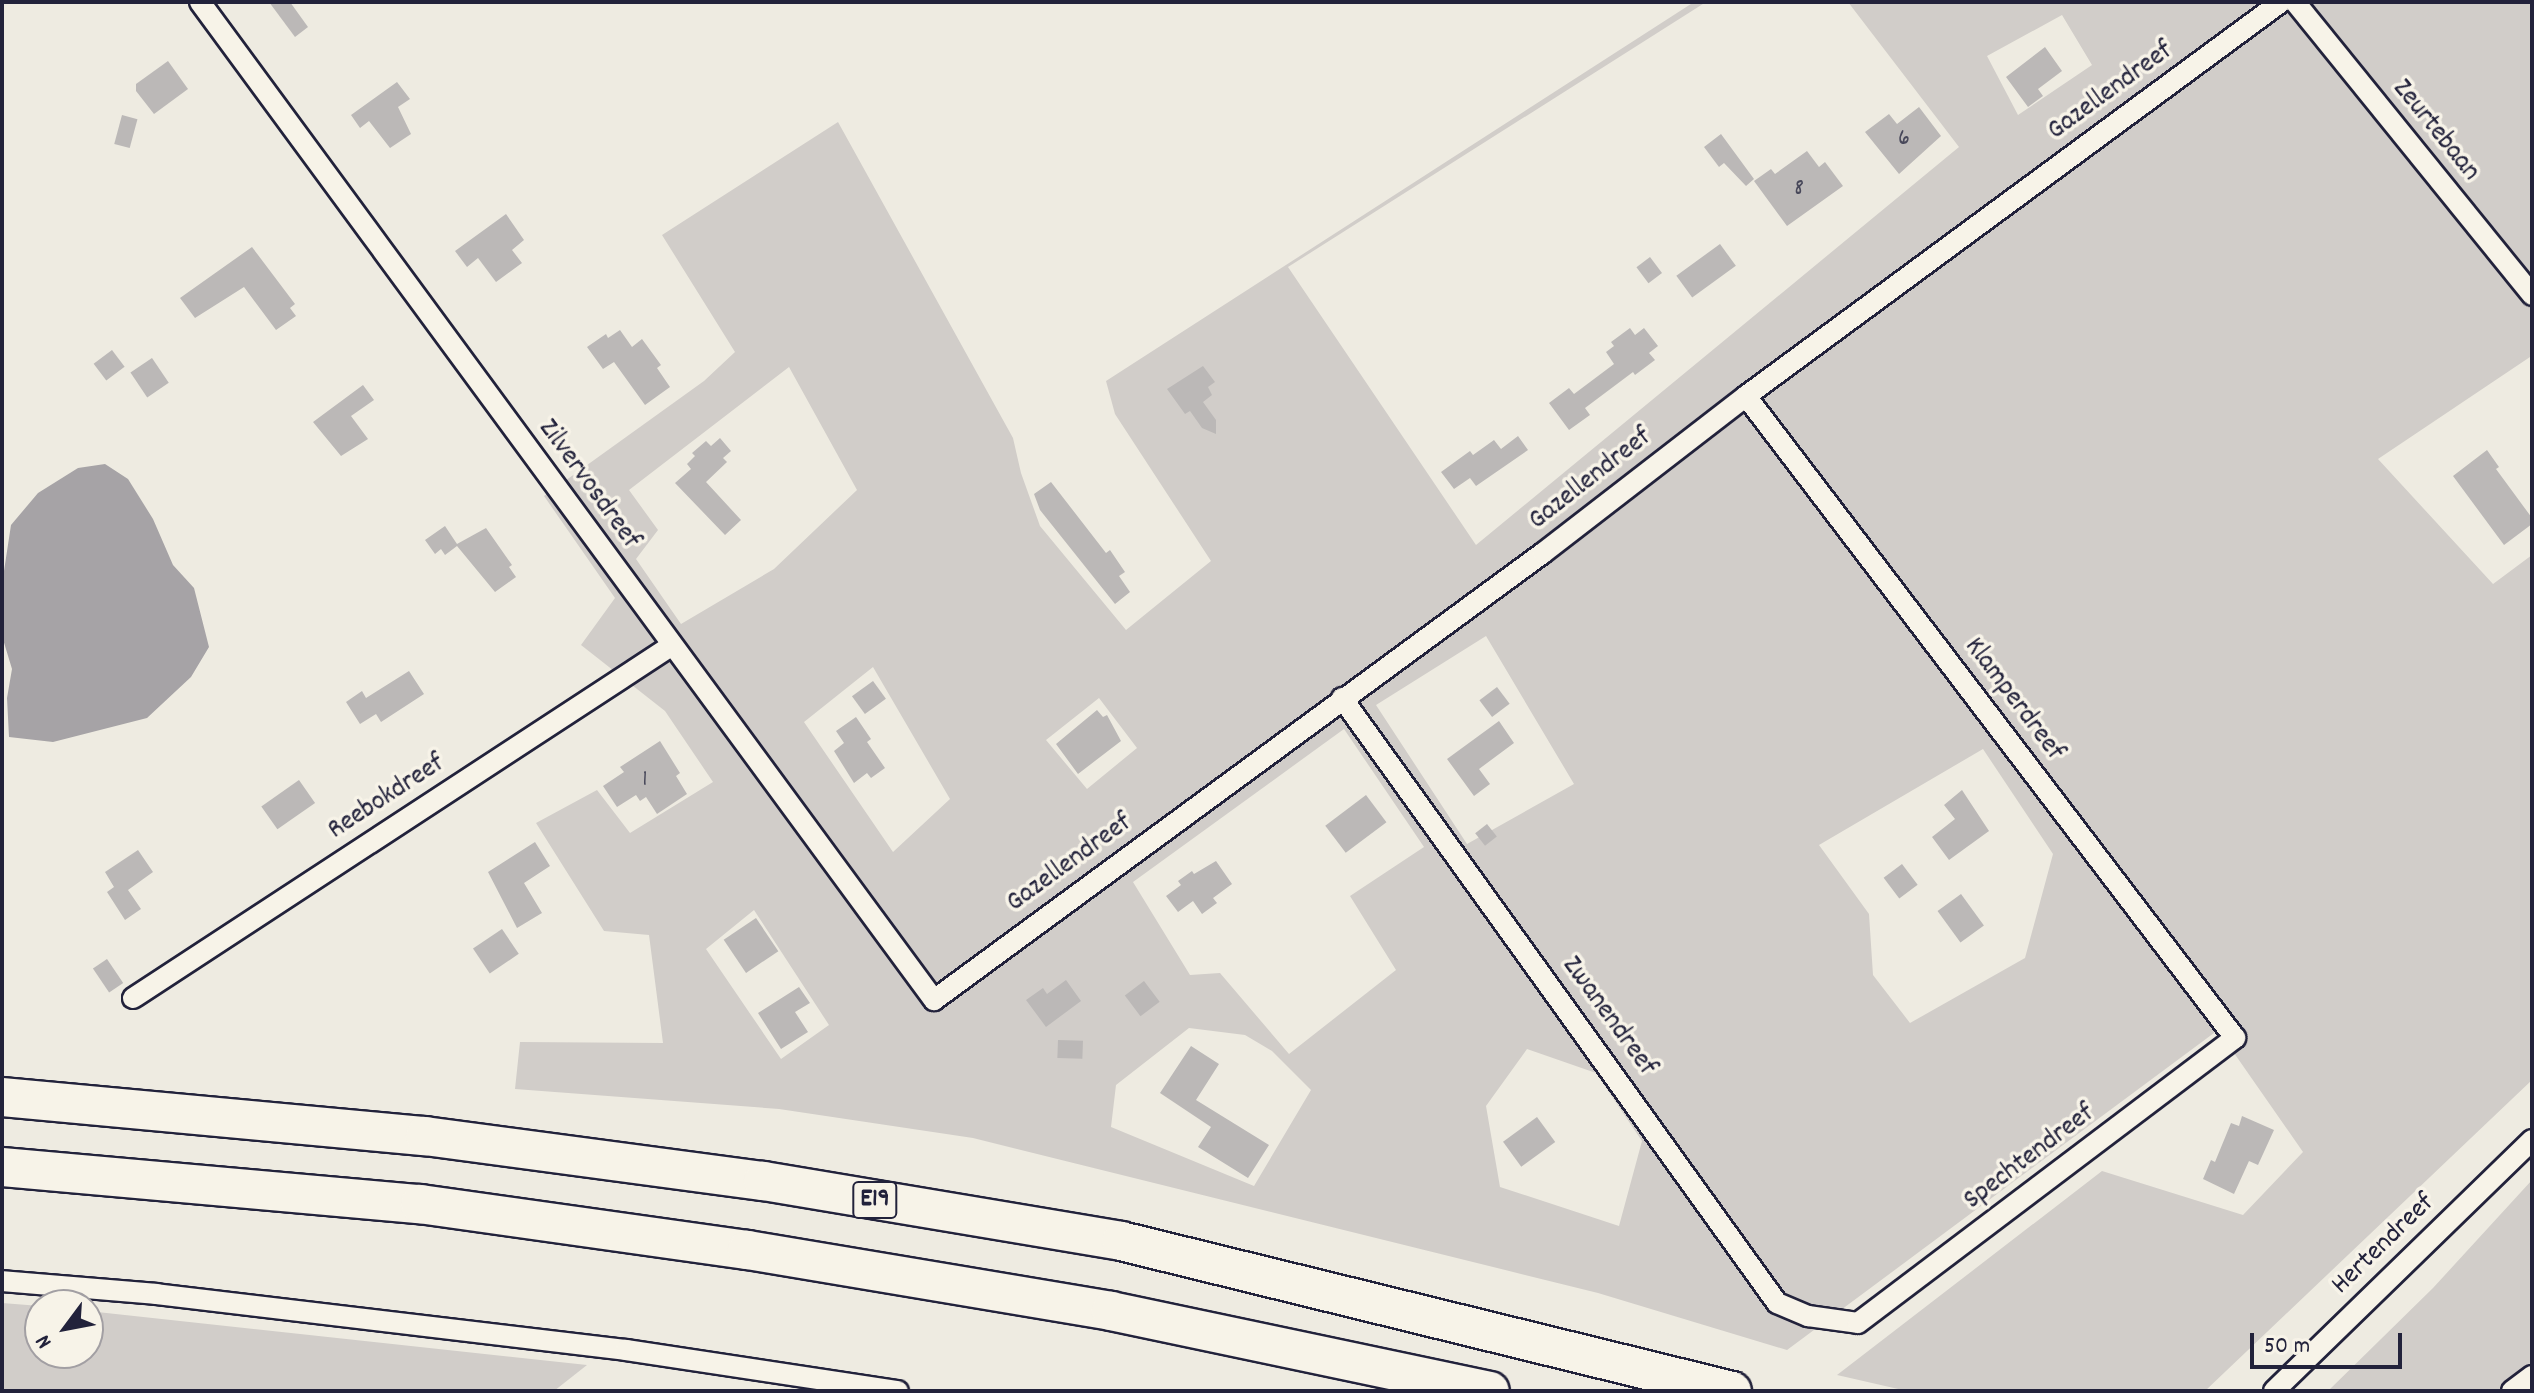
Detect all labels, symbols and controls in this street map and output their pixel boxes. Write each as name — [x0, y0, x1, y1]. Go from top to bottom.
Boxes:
street label: Gazellendreef — [2042, 35, 2180, 149]
street label: Zeurtebaan — [2384, 73, 2486, 189]
house number: 6 — [1898, 126, 1910, 154]
house number: 8 — [1794, 176, 1804, 204]
street label: Zilvervosdreef — [530, 413, 646, 557]
street label: Gazellendreef — [1523, 422, 1659, 538]
street label: Klamperdreef — [1956, 632, 2070, 768]
street label: Reebokdreef — [322, 748, 452, 848]
house number: 1 — [642, 767, 648, 795]
street label: Gazellendreef — [1001, 807, 1139, 921]
street label: Zwanendreef — [1553, 951, 1663, 1083]
street label: Spechtendreef — [1958, 1098, 2102, 1218]
road number: E19 — [851, 1178, 899, 1222]
street label: Hertendreef — [2325, 1188, 2443, 1302]
north arrow — [24, 1289, 104, 1369]
scale bar — [2254, 1317, 2406, 1367]
text: N — [29, 1328, 61, 1354]
text: 50 m — [2264, 1330, 2310, 1364]

